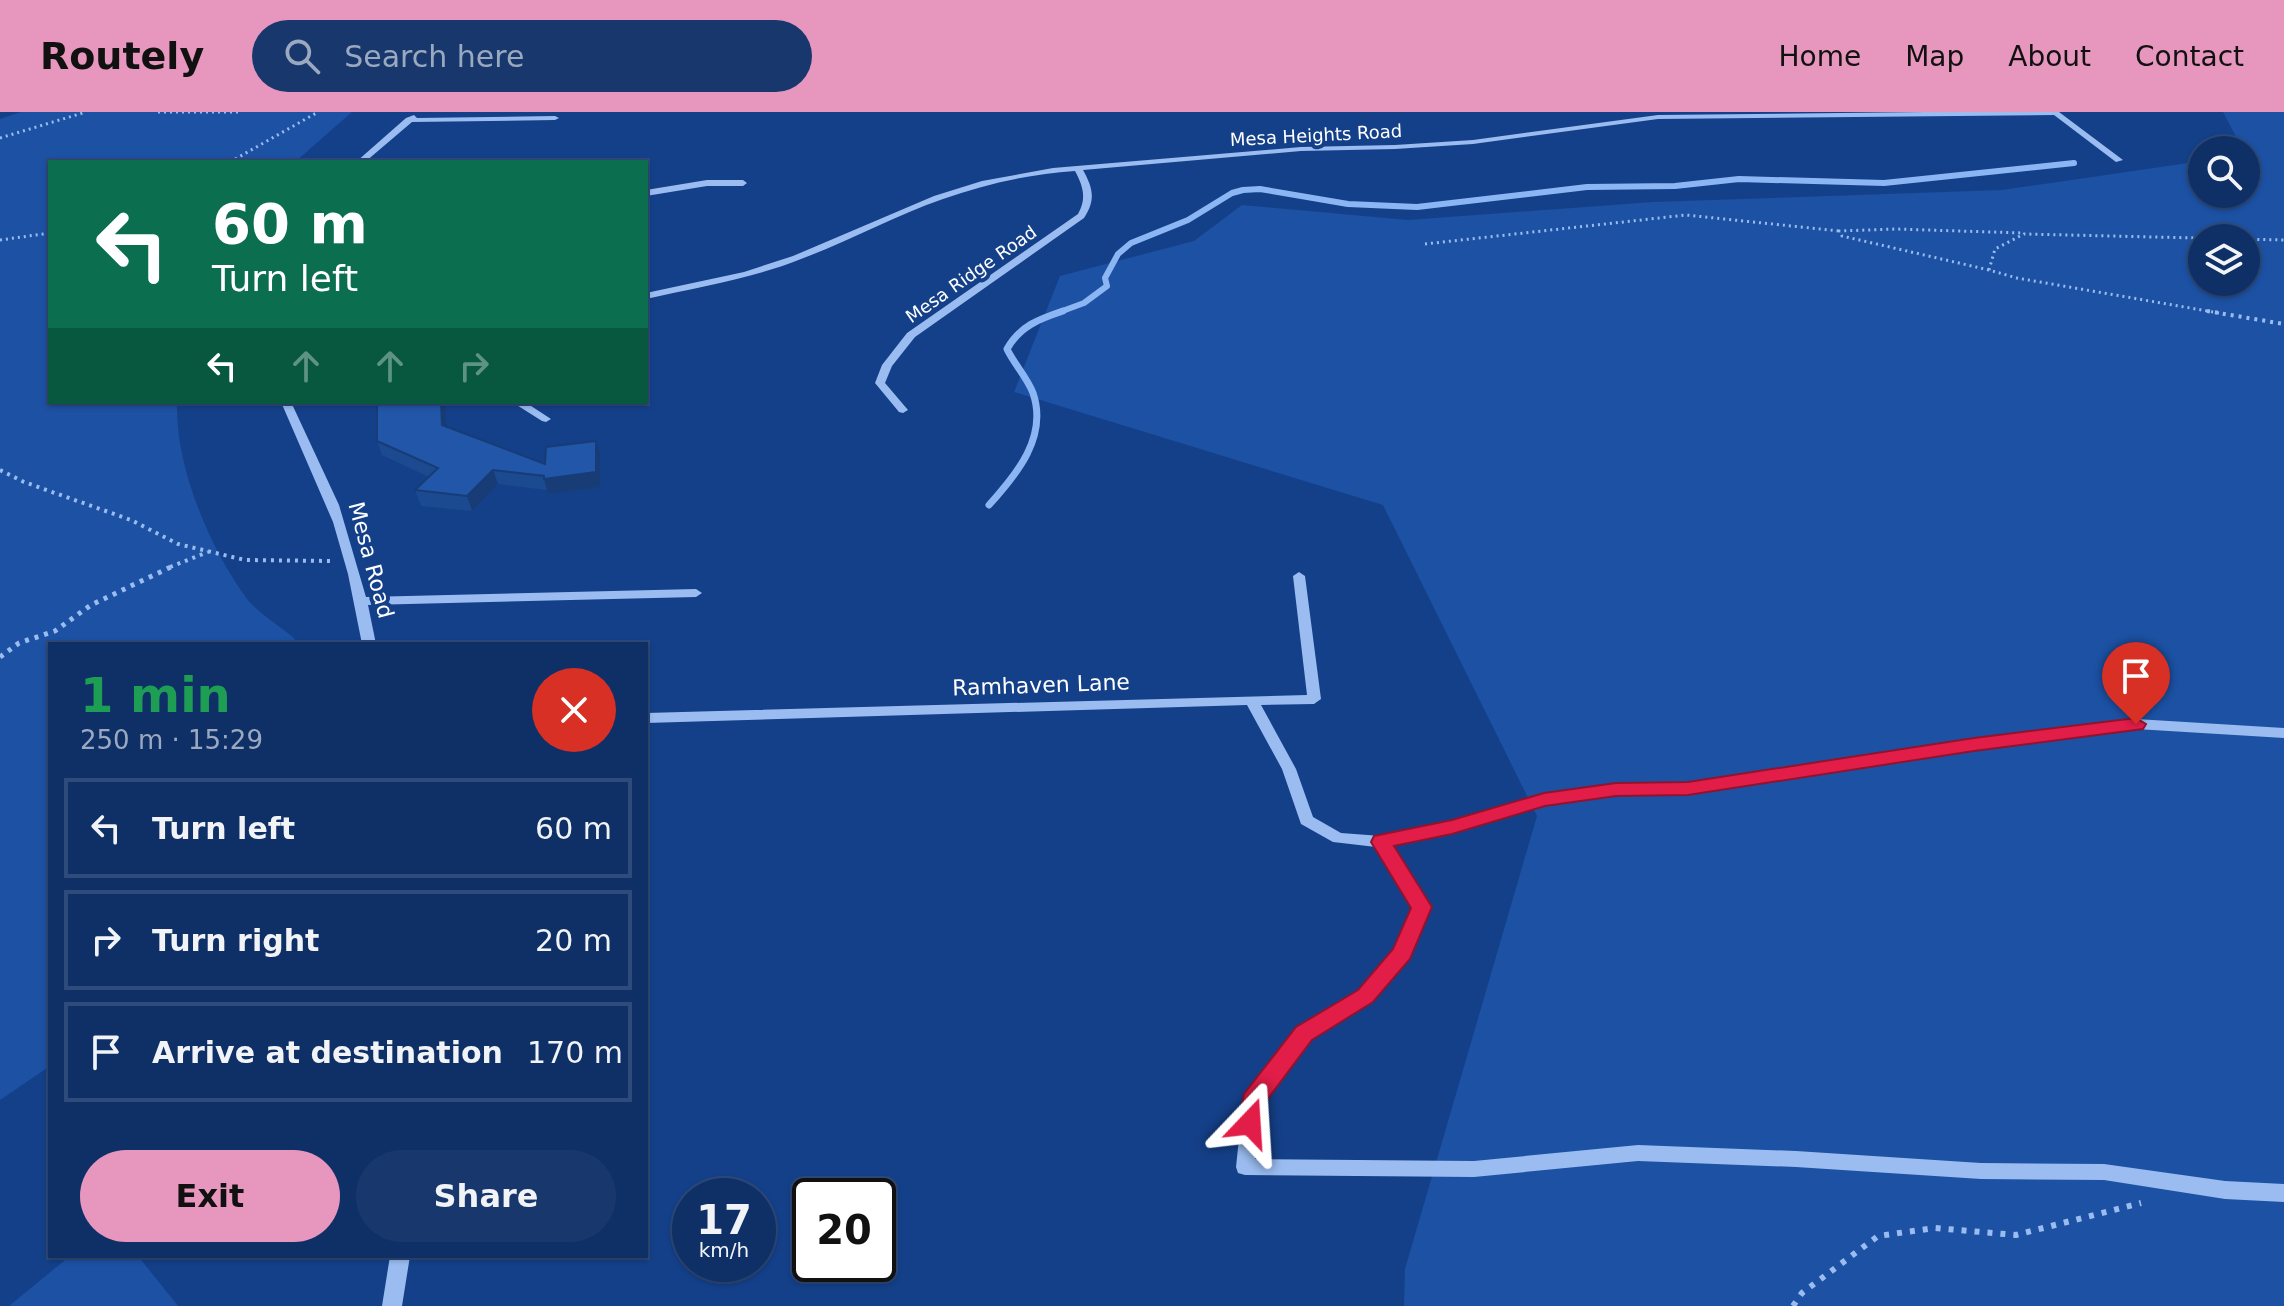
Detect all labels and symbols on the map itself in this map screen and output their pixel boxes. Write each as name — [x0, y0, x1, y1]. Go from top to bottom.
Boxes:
street label: Mesa Heights Road — [1229, 120, 1403, 150]
street label: Mesa Ridge Road — [901, 221, 1041, 327]
street label: Mesa Road — [343, 499, 399, 621]
pin — [2102, 642, 2170, 724]
street label: Ramhaven Lane — [952, 669, 1130, 701]
position arrow — [1208, 1081, 1292, 1165]
speed limit sign: 20 — [792, 1178, 896, 1282]

